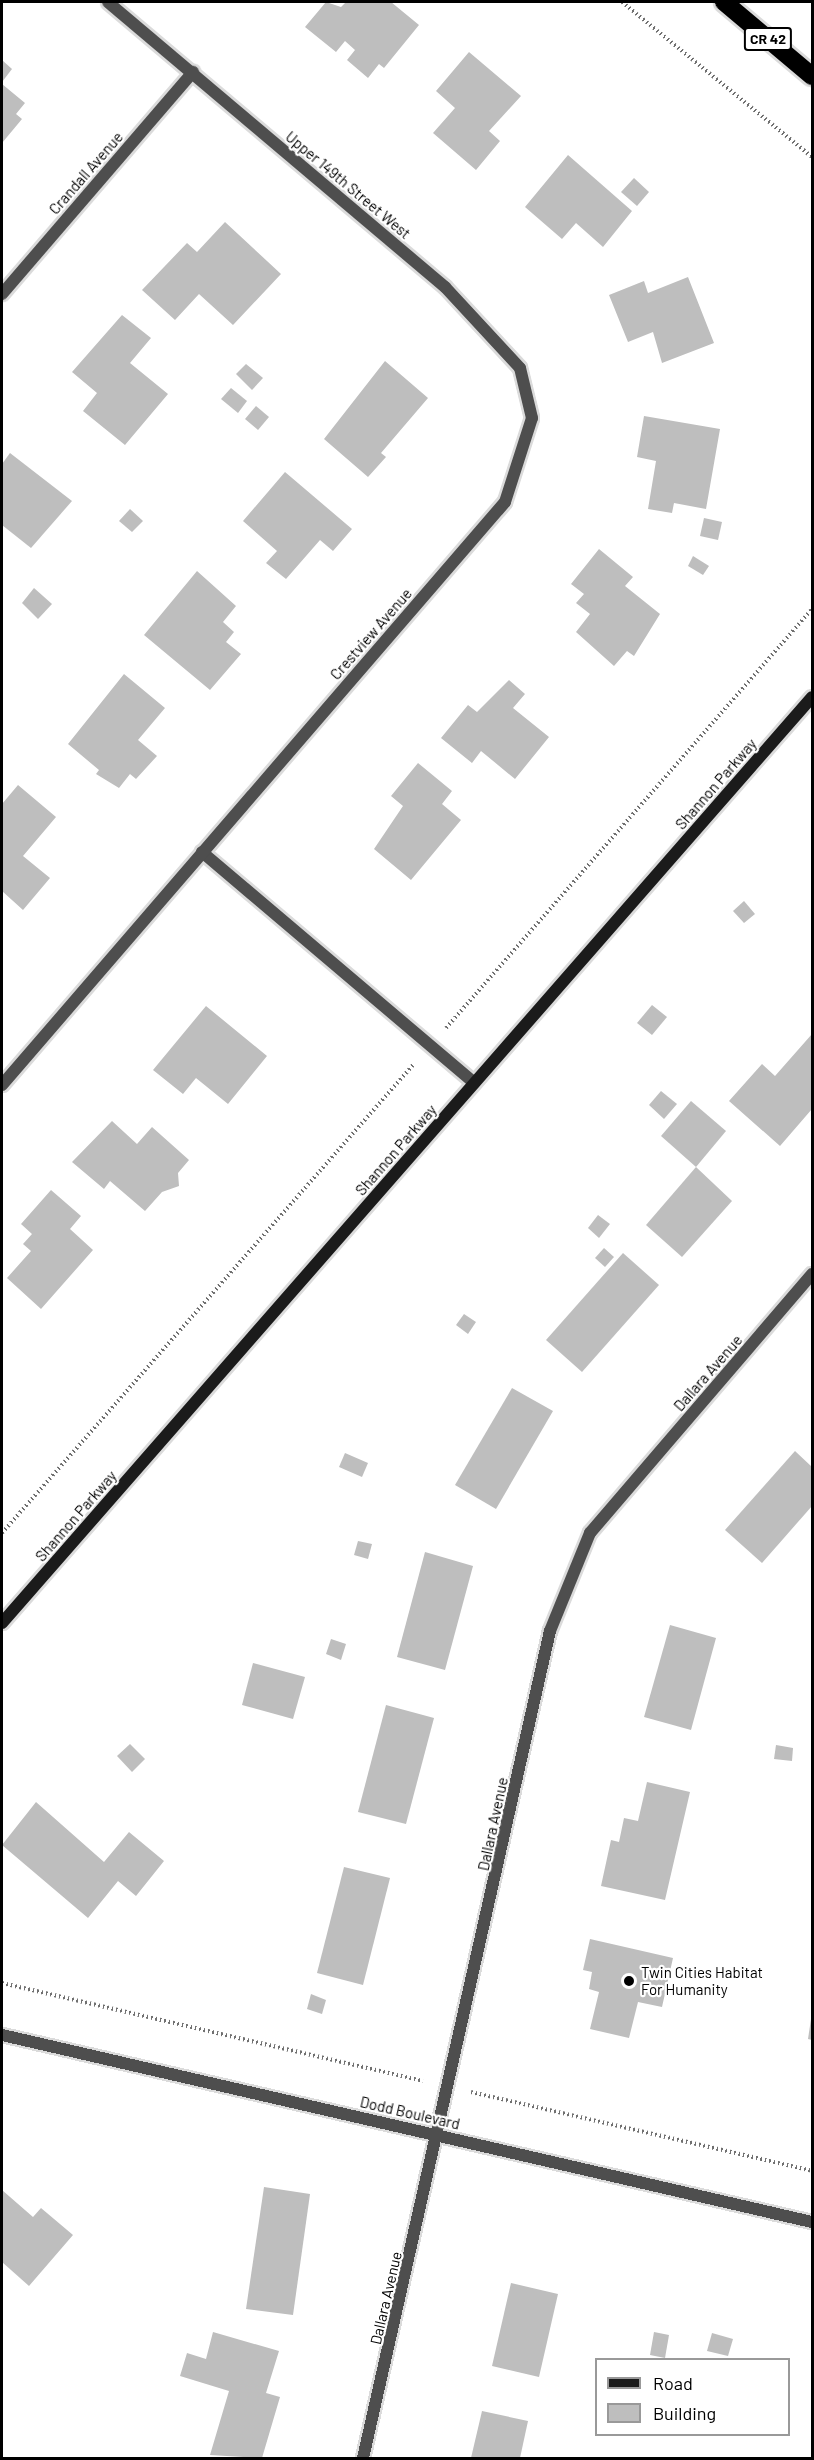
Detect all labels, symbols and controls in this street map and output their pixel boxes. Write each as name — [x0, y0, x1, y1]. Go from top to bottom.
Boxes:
road number: CR 42 — [742, 28, 794, 50]
street label: Crandall Avenue — [45, 128, 127, 218]
street label: Upper 149th Street West — [282, 128, 414, 242]
street label: Crestview Avenue — [326, 585, 416, 683]
street label: Shannon Parkway — [672, 735, 760, 833]
street label: Shannon Parkway — [352, 1101, 440, 1199]
street label: Dallara Avenue — [670, 1331, 746, 1415]
street label: Shannon Parkway — [32, 1467, 120, 1565]
street label: Dallara Avenue — [474, 1776, 512, 1872]
place label: Twin Cities Habitat For Humanity — [641, 1963, 763, 1998]
marker: Twin Cities Habitat For Humanity — [622, 1974, 636, 1988]
street label: Dodd Boulevard — [358, 2093, 462, 2133]
street label: Dallara Avenue — [367, 2250, 405, 2346]
legend — [595, 2358, 790, 2436]
text: Road — [653, 2372, 693, 2394]
text: Building — [653, 2402, 716, 2424]

